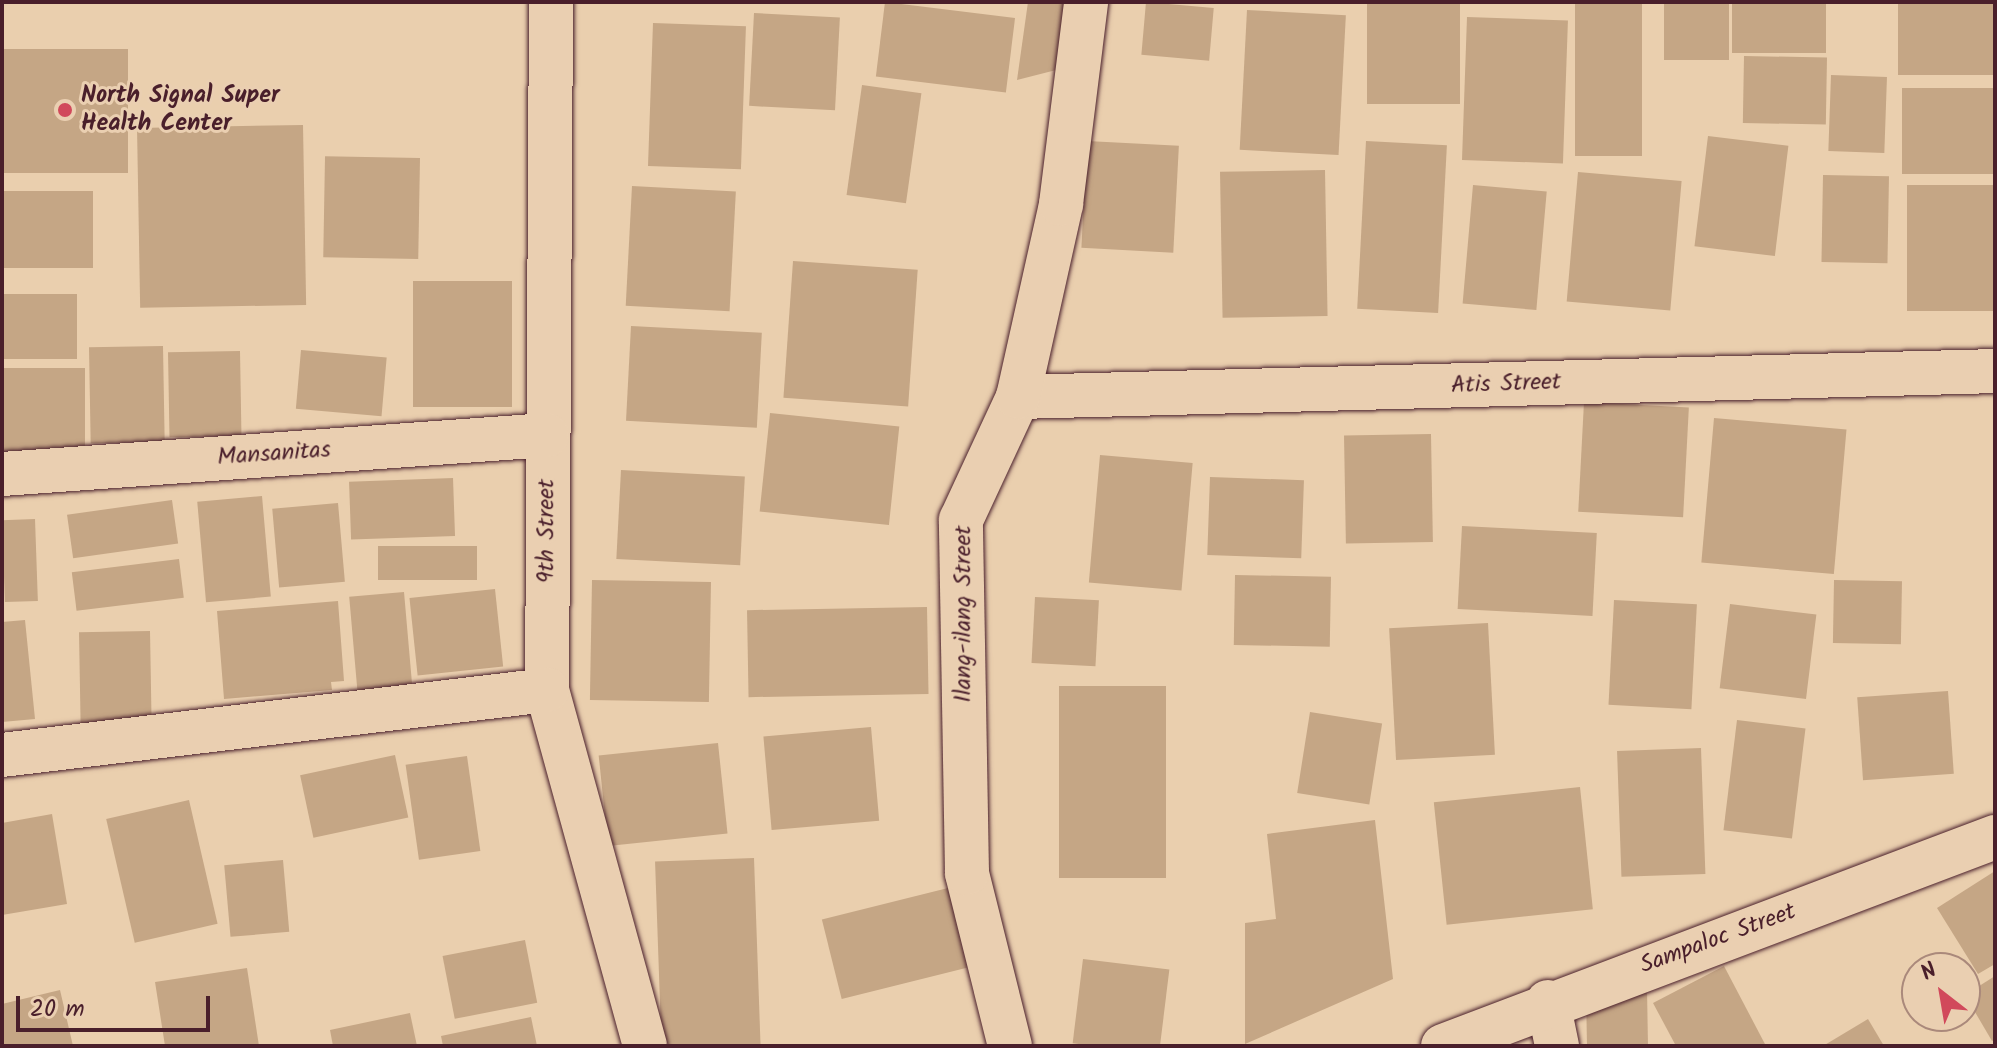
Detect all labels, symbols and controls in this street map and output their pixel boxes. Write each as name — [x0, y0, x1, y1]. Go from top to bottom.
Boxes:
place label: North Signal Super Health Center — [81, 82, 280, 138]
marker: North Signal Super Health Center — [56, 101, 74, 119]
street label: Atis Street — [1450, 368, 1562, 400]
street label: Mansanitas — [216, 436, 332, 472]
street label: 9th Street — [533, 479, 561, 583]
street label: Ilang-ilang Street — [950, 525, 978, 703]
street label: Sampaloc Street — [1636, 897, 1800, 981]
north arrow — [1901, 952, 1981, 1032]
text: N — [1914, 954, 1944, 991]
scale bar — [20, 980, 214, 1030]
text: 20 m — [30, 990, 85, 1029]

